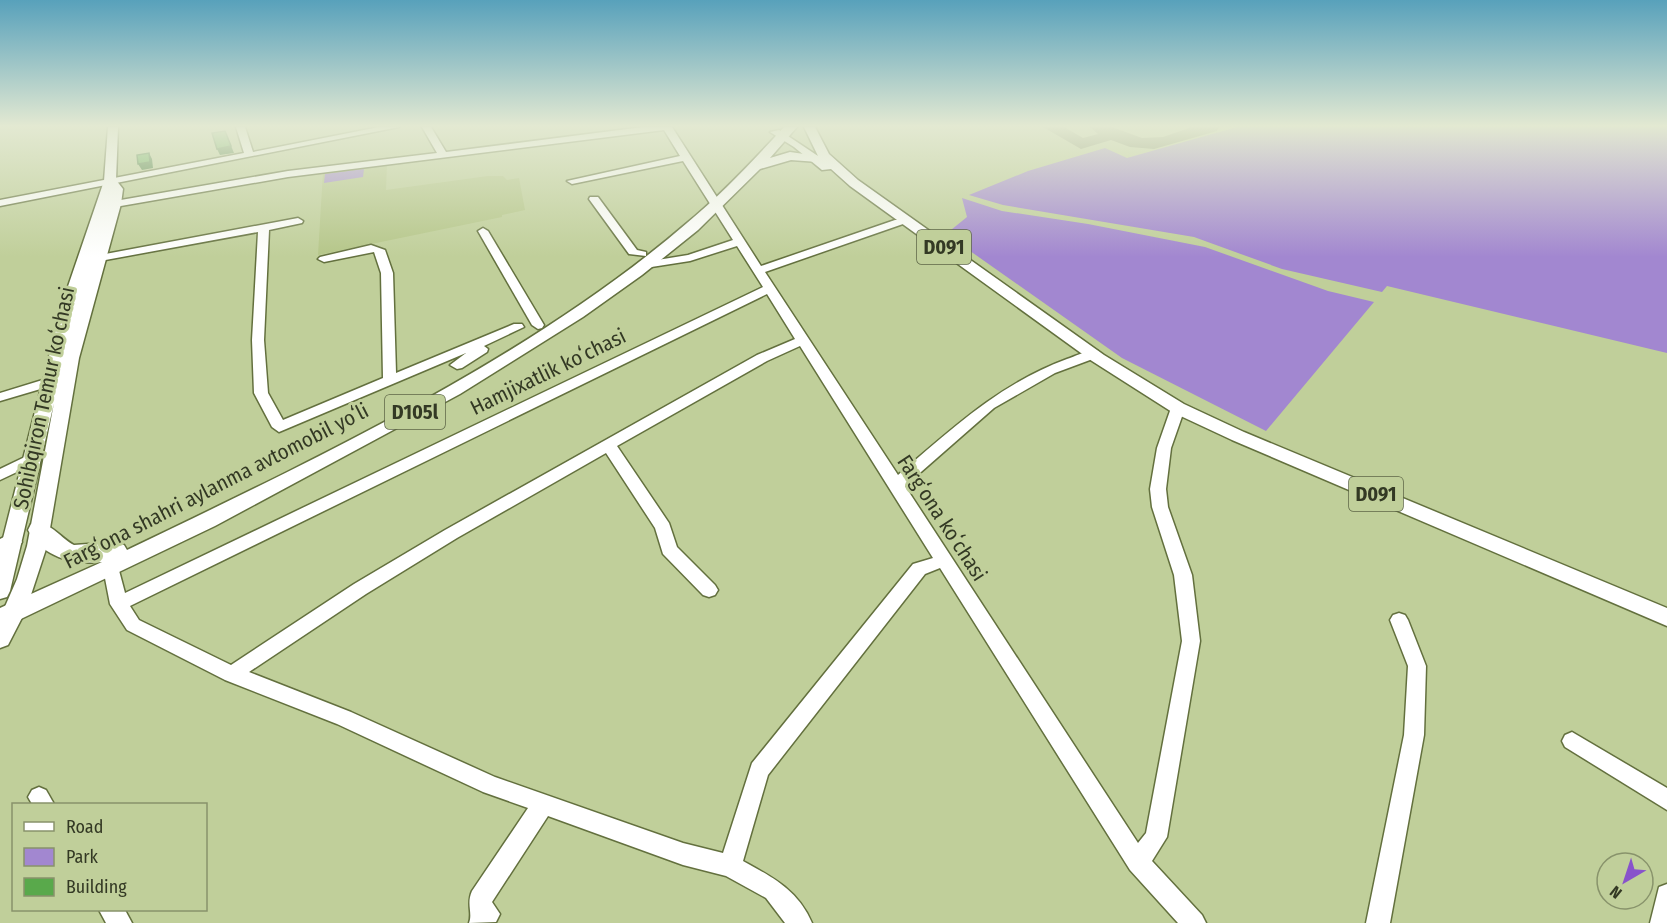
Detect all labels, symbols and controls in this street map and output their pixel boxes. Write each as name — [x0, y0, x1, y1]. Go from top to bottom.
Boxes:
road number: D091 — [917, 230, 971, 264]
street label: Sohibqiron Temur koʻchasi — [8, 284, 80, 512]
street label: Hamjixatlik koʻchasi — [466, 323, 630, 421]
road number: D105l — [385, 395, 445, 429]
street label: Fargʻona shahri aylanma avtomobil yoʻli — [59, 397, 373, 575]
street label: Fargʻona koʻchasi — [892, 450, 992, 586]
road number: D091 — [1349, 477, 1403, 511]
legend — [12, 803, 207, 911]
text: Road — [66, 816, 103, 838]
text: Park — [66, 846, 99, 868]
north arrow — [1595, 851, 1655, 911]
text: Building — [66, 876, 127, 898]
text: N — [1606, 882, 1626, 903]

